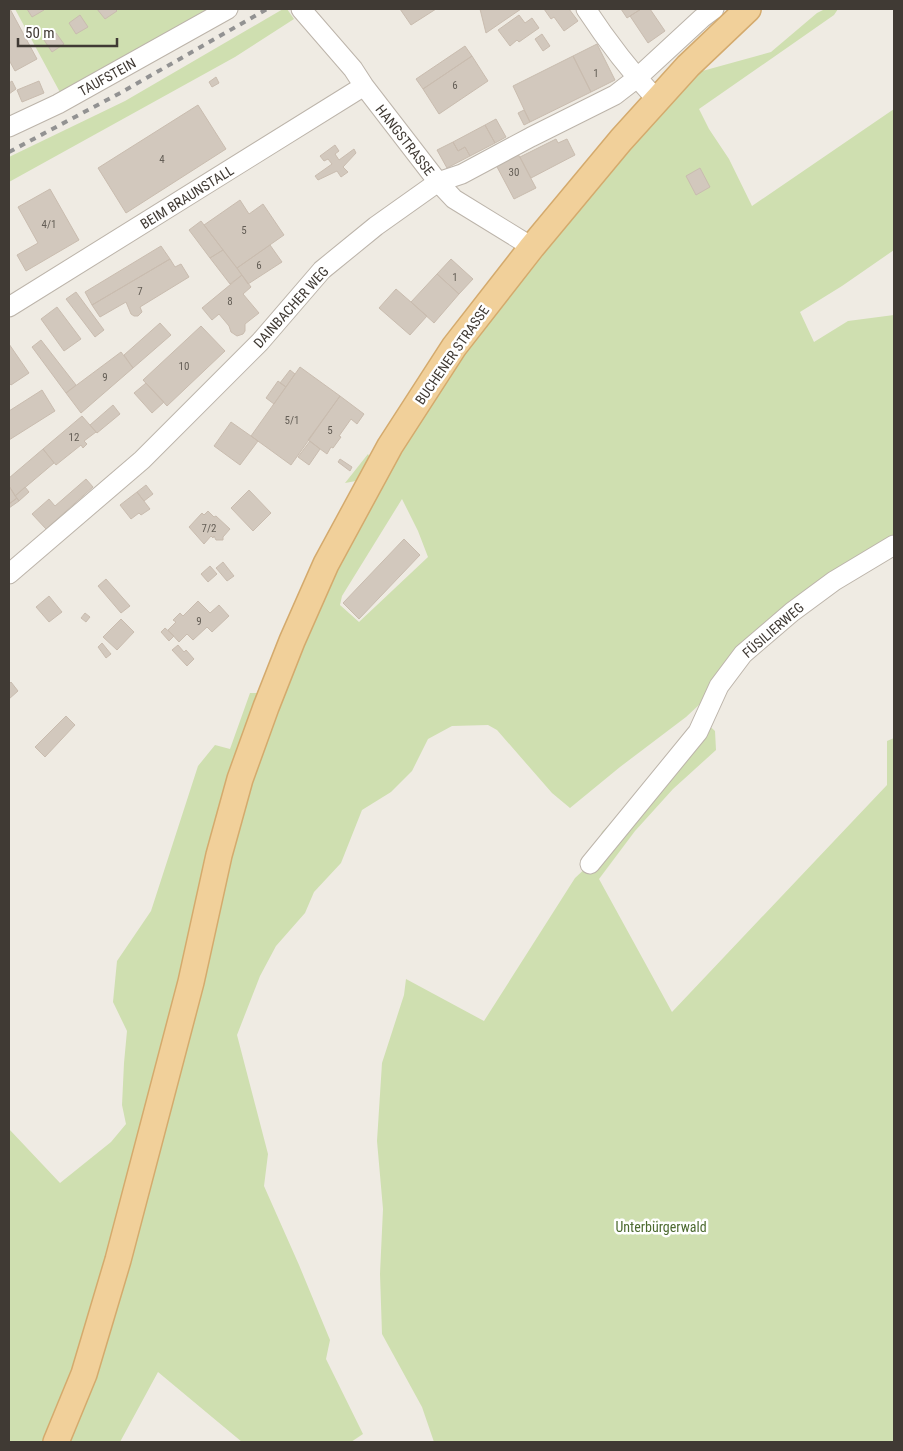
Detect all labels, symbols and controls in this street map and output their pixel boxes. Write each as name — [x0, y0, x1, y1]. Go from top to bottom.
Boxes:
scale bar — [18, 15, 116, 47]
text: 50 m — [25, 24, 55, 42]
street label: TAUFSTEIN — [76, 55, 138, 99]
house number: 1 — [593, 67, 599, 80]
house number: 6 — [452, 79, 458, 92]
street label: HANGSTRASSE — [372, 101, 438, 179]
house number: 4 — [159, 153, 165, 166]
street label: BEIM BRAUNSTALL — [137, 162, 237, 232]
house number: 30 — [509, 166, 519, 179]
house number: 4/1 — [42, 218, 56, 231]
house number: 5 — [241, 224, 247, 237]
house number: 6 — [256, 259, 262, 272]
street label: DAINBACHER WEG — [250, 263, 332, 351]
house number: 1 — [452, 271, 458, 284]
house number: 7 — [137, 285, 143, 298]
house number: 8 — [227, 295, 233, 308]
street label: BUCHENER STRASSE — [412, 303, 492, 407]
house number: 10 — [179, 360, 189, 373]
house number: 9 — [102, 371, 108, 384]
house number: 5/1 — [285, 414, 299, 427]
house number: 5 — [327, 424, 333, 437]
house number: 12 — [69, 431, 79, 444]
house number: 7/2 — [202, 522, 216, 535]
street label: FÜSILIERWEG — [739, 599, 807, 661]
house number: 9 — [196, 615, 202, 628]
park label: Unterbürgerwald — [615, 1219, 707, 1235]

